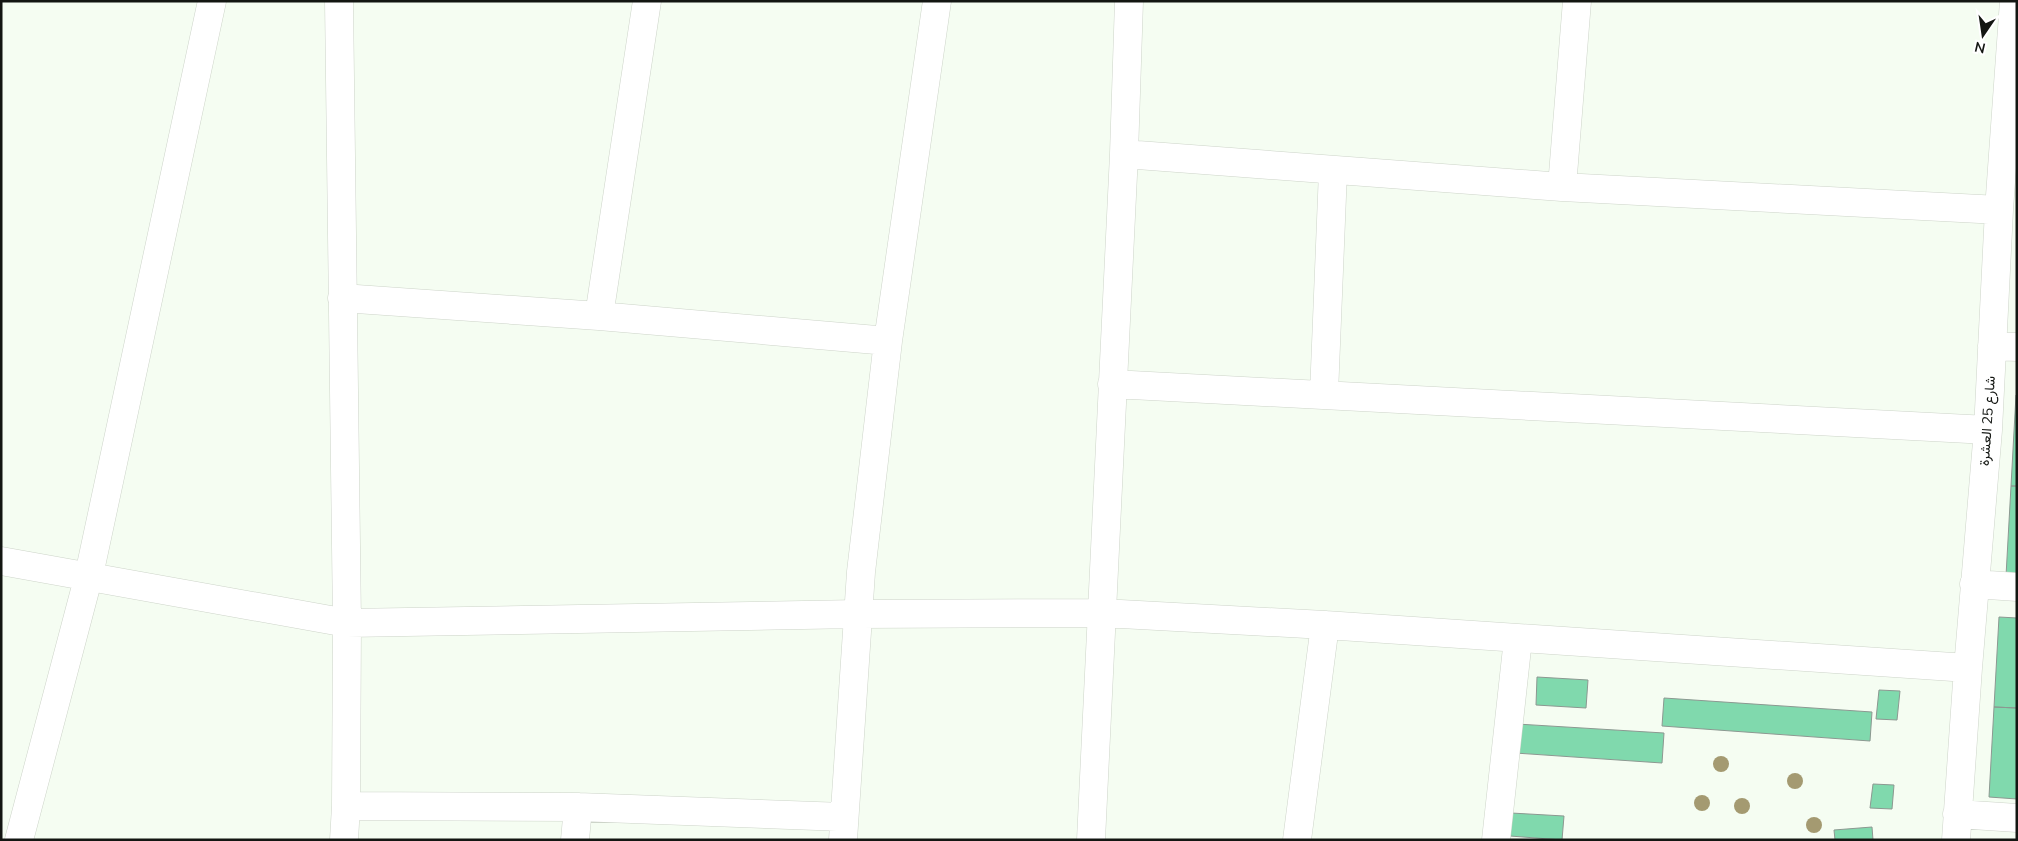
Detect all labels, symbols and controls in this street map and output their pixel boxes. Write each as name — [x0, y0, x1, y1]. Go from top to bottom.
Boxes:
north arrow — [1958, 10, 2008, 60]
text: N — [1973, 38, 1987, 58]
street label: شارع 25 العشرة — [1975, 375, 2001, 467]

